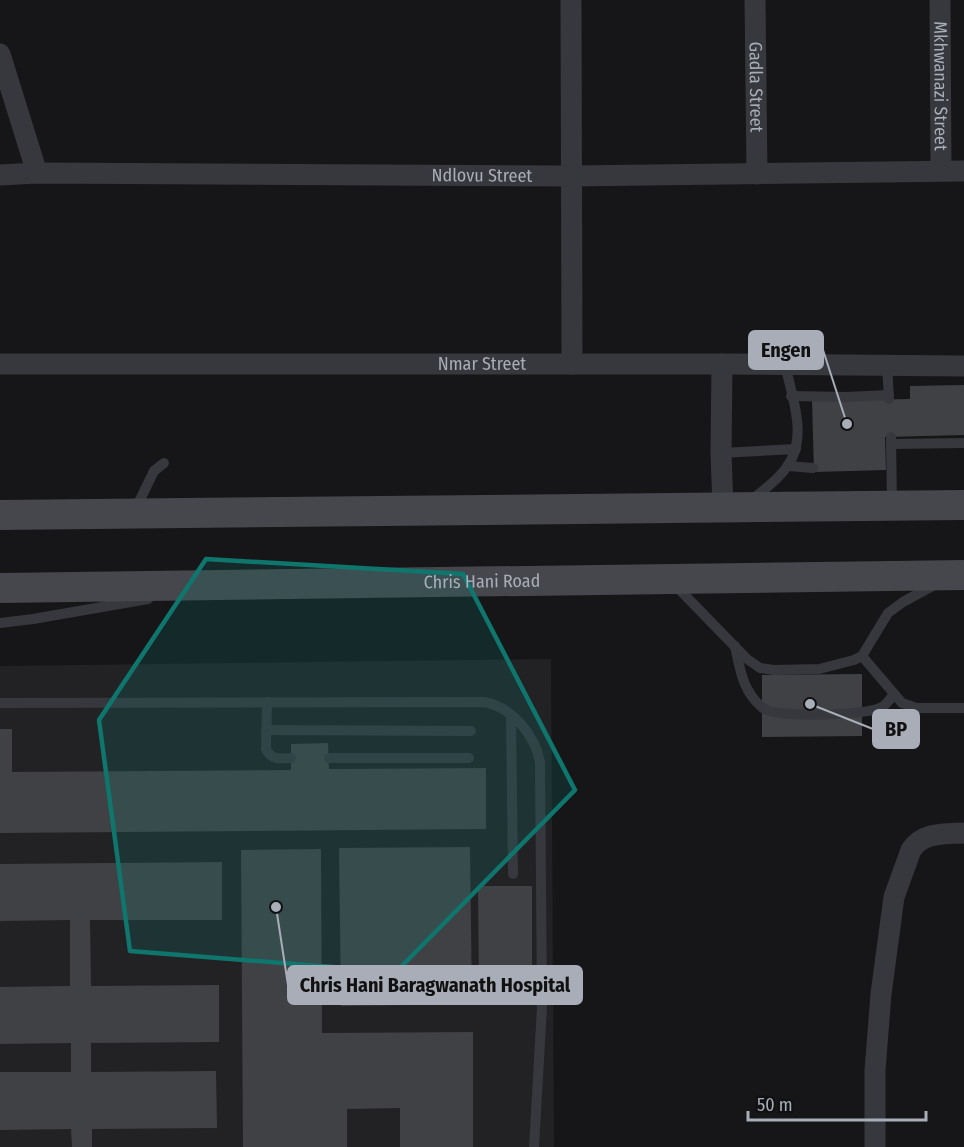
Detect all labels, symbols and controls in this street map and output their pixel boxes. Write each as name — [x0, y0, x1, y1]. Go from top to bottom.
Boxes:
street label: Mkhwanazi Street — [929, 21, 952, 151]
street label: Gadla Street — [744, 41, 768, 133]
street label: Ndlovu Street — [432, 164, 532, 187]
callout: Engen — [749, 331, 823, 369]
text: Engen — [761, 338, 811, 362]
street label: Nmar Street — [438, 353, 526, 375]
street label: Chris Hani Road — [424, 570, 540, 593]
callout: BP — [873, 710, 919, 748]
text: BP — [885, 717, 907, 741]
callout: Chris Hani Baragwanath Hospital — [288, 966, 582, 1004]
text: Chris Hani Baragwanath Hospital — [300, 973, 571, 997]
scale bar — [748, 1084, 926, 1122]
text: 50 m — [757, 1094, 793, 1116]

